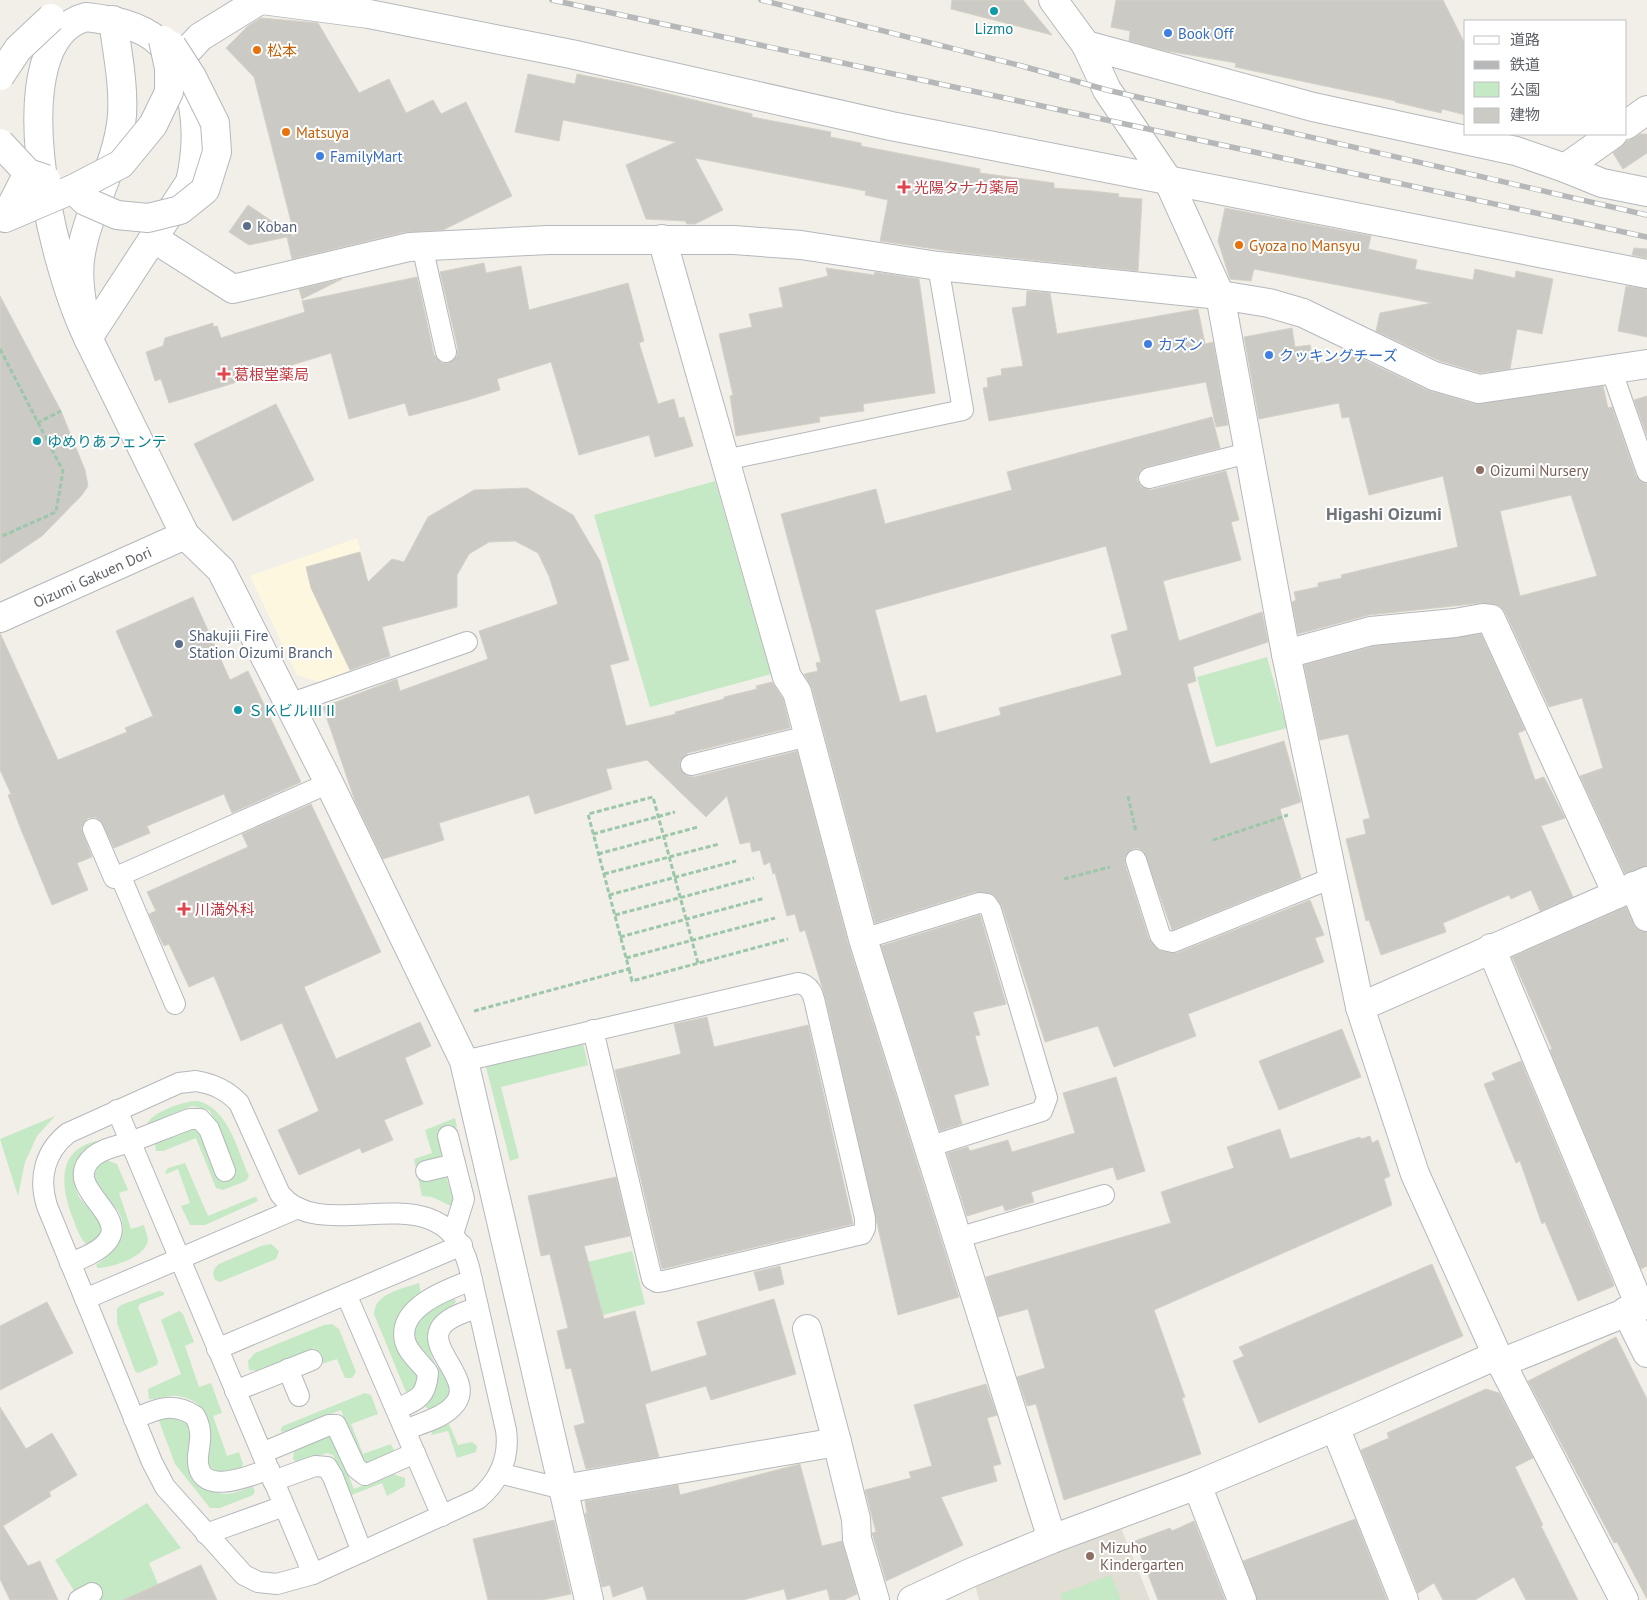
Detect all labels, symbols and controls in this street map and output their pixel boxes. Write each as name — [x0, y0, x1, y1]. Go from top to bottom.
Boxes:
marker: Lizmo — [988, 5, 1000, 17]
place label: Lizmo — [975, 19, 1013, 38]
legend — [1464, 20, 1627, 135]
place label: Book Off — [1178, 24, 1235, 43]
marker: Book Off — [1162, 27, 1174, 39]
text: 道路 — [1510, 30, 1540, 49]
place label: 松本 — [267, 41, 297, 60]
marker: 松本 — [251, 44, 263, 56]
text: 鉄道 — [1510, 55, 1540, 74]
text: 公園 — [1510, 80, 1540, 99]
text: 建物 — [1510, 105, 1540, 124]
place label: Matsuya — [296, 123, 349, 142]
marker: Matsuya — [280, 126, 292, 138]
place label: FamilyMart — [330, 147, 403, 166]
marker: FamilyMart — [314, 150, 326, 162]
place label: 光陽タナカ薬局 — [914, 178, 1019, 197]
marker: 光陽タナカ薬局 — [898, 181, 910, 193]
place label: Koban — [257, 217, 297, 236]
marker: Koban — [241, 220, 253, 232]
place label: Gyoza no Mansyu — [1249, 236, 1360, 255]
marker: Gyoza no Mansyu — [1233, 239, 1245, 251]
place label: カズン — [1158, 335, 1203, 354]
marker: カズン — [1142, 338, 1154, 350]
place label: クッキングチーズ — [1279, 346, 1398, 365]
marker: クッキングチーズ — [1263, 349, 1275, 361]
place label: 葛根堂薬局 — [234, 365, 309, 384]
marker: 葛根堂薬局 — [218, 368, 230, 380]
place label: ゆめりあフェンテ — [47, 432, 167, 451]
marker: ゆめりあフェンテ — [31, 435, 43, 447]
place label: Oizumi Nursery — [1490, 461, 1589, 480]
marker: Oizumi Nursery — [1474, 464, 1486, 476]
district label: Higashi Oizumi — [1326, 502, 1442, 525]
street label: Oizumi Gakuen Dori — [30, 542, 154, 612]
place label: Shakujii Fire Station Oizumi Branch — [189, 626, 333, 662]
marker: Shakujii Fire Station Oizumi Branch — [173, 638, 185, 650]
place label: ＳＫビルⅢⅡ — [248, 701, 338, 720]
marker: ＳＫビルⅢⅡ — [232, 704, 244, 716]
place label: 川満外科 — [195, 900, 255, 919]
marker: 川満外科 — [177, 902, 191, 916]
place label: Mizuho Kindergarten — [1100, 1538, 1184, 1574]
marker: Mizuho Kindergarten — [1084, 1550, 1096, 1562]

